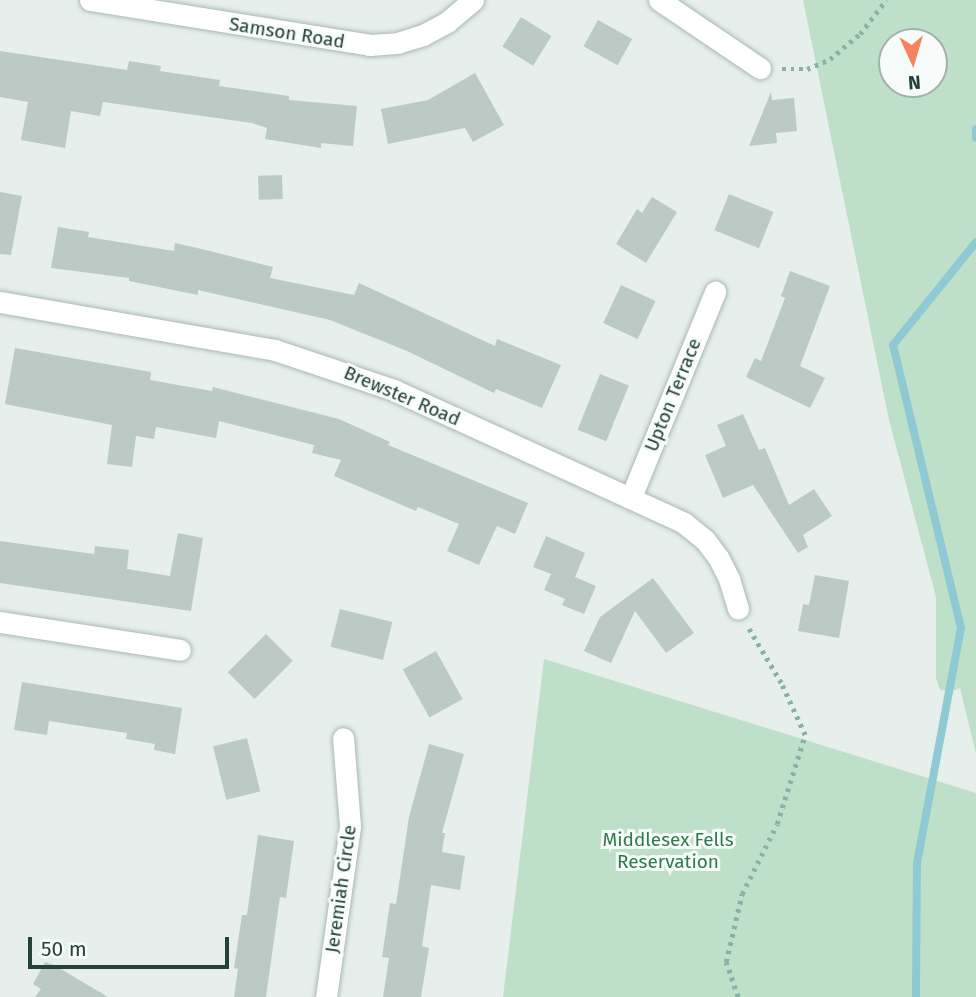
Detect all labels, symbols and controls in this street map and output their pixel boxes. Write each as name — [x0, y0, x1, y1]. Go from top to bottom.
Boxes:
street label: Samson Road — [227, 13, 347, 53]
north arrow — [878, 28, 948, 98]
text: N — [907, 71, 921, 94]
street label: Upton Terrace — [640, 335, 706, 455]
street label: Brewster Road — [340, 361, 464, 431]
street label: Jeremiah Circle — [321, 823, 361, 955]
park label: Middlesex Fells Reservation — [602, 829, 734, 873]
scale bar — [32, 923, 233, 967]
text: 50 m — [41, 936, 87, 962]

